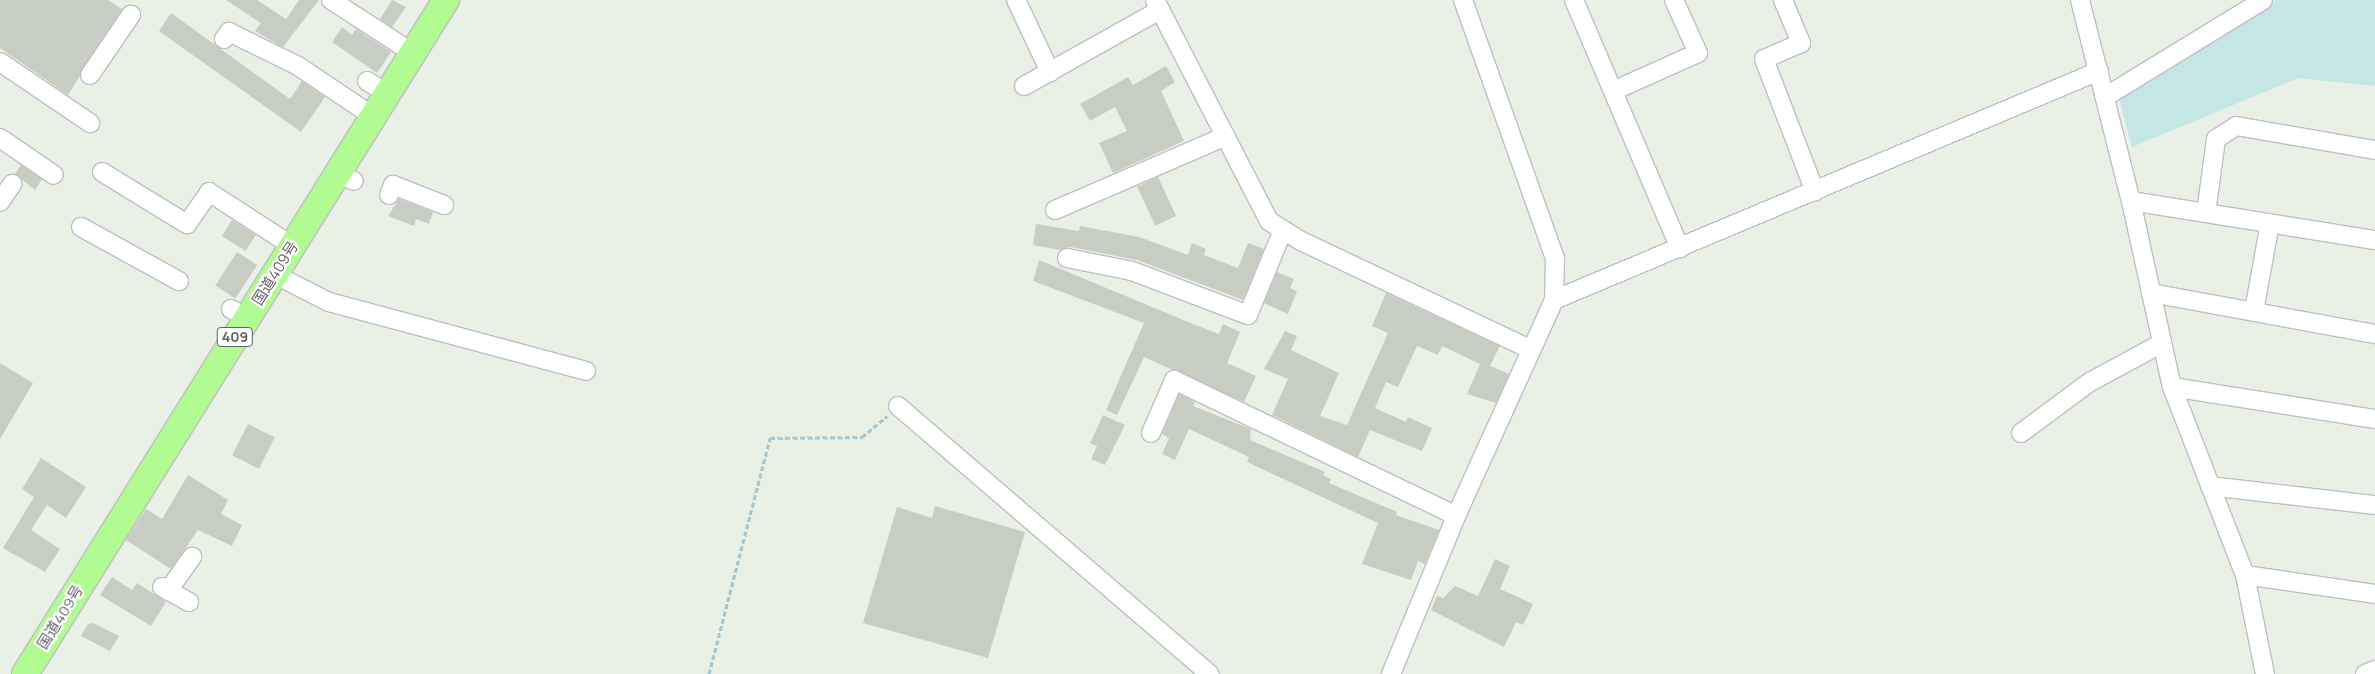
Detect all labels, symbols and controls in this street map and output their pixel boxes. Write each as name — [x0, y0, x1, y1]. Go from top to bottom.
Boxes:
street label: 国道409号 — [248, 238, 302, 308]
road number: 409 — [216, 326, 254, 348]
street label: 国道409号 — [33, 582, 87, 652]

